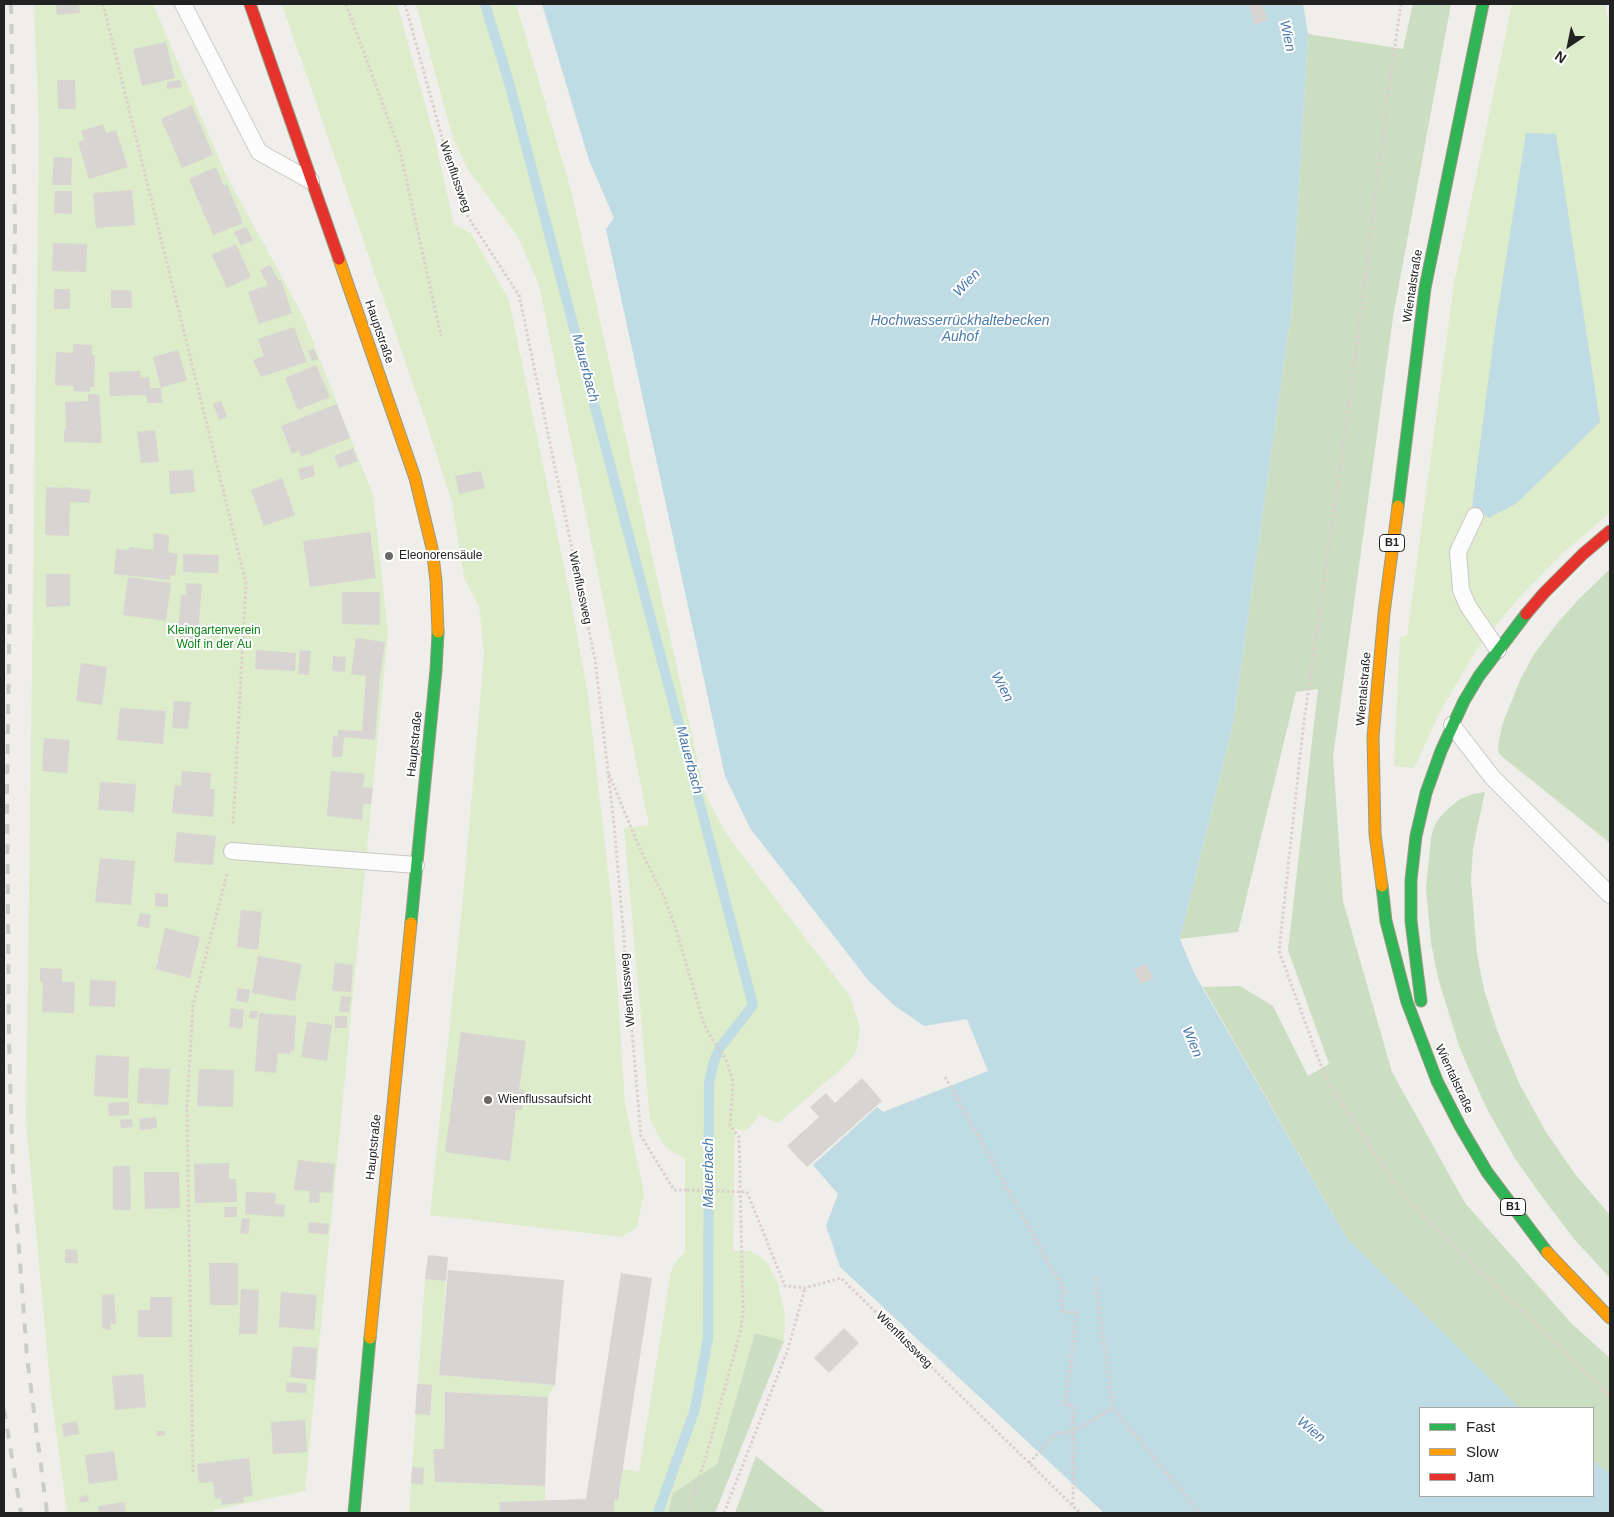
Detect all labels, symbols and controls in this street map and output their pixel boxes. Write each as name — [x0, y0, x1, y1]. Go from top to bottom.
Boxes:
water label: Wien — [1275, 19, 1299, 53]
north arrow — [1544, 20, 1594, 70]
text: N — [1552, 48, 1569, 67]
street label: Wienflussweg — [436, 140, 474, 214]
street label: Wientalstraße — [1400, 248, 1426, 324]
water label: Wien — [950, 266, 984, 300]
street label: Hauptstraße — [361, 298, 397, 366]
water label: Hochwasserrückhaltebecken Auhof — [871, 313, 1049, 346]
water label: Mauerbach — [568, 332, 602, 404]
road number: B1 — [1380, 534, 1404, 552]
place label: Eleonorensäule — [399, 549, 482, 563]
marker: Eleonorensäule — [383, 550, 395, 562]
street label: Wienflussweg — [565, 550, 595, 626]
park label: Kleingartenverein Wolf in der Au — [167, 624, 261, 652]
street label: Wientalstraße — [1354, 652, 1374, 726]
water label: Wien — [987, 669, 1017, 705]
street label: Hauptstraße — [404, 710, 426, 778]
water label: Mauerbach — [672, 724, 706, 796]
street label: Wienflussweg — [618, 952, 638, 1028]
water label: Wien — [1178, 1024, 1206, 1060]
street label: Wientalstraße — [1432, 1042, 1476, 1116]
place label: Wienflussaufsicht — [498, 1093, 591, 1107]
marker: Wienflussaufsicht — [482, 1094, 494, 1106]
street label: Hauptstraße — [363, 1113, 385, 1181]
water label: Mauerbach — [701, 1138, 717, 1208]
road number: B1 — [1500, 1198, 1526, 1216]
street label: Wienflussweg — [873, 1309, 935, 1371]
legend — [1419, 1407, 1594, 1497]
water label: Wien — [1293, 1413, 1329, 1447]
text: Fast — [1466, 1418, 1495, 1435]
text: Slow — [1466, 1443, 1499, 1460]
text: Jam — [1466, 1468, 1494, 1485]

